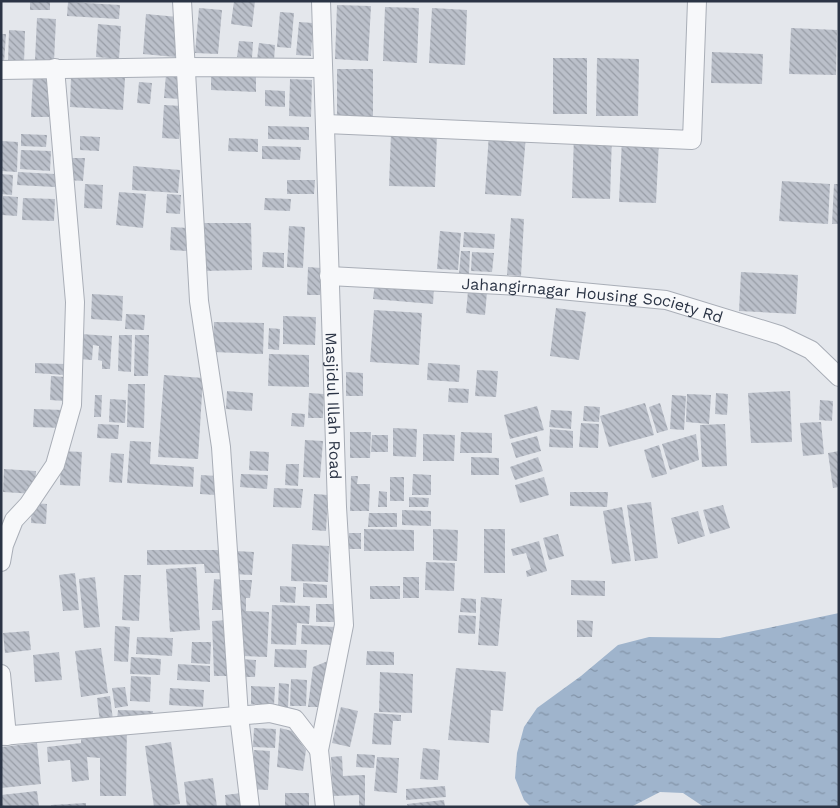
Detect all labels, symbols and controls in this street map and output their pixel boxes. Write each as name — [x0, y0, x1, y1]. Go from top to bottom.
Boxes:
street label: Jahangirnagar Housing Society Rd — [461, 274, 725, 327]
street label: Masjidul Illah Road — [321, 332, 345, 480]

